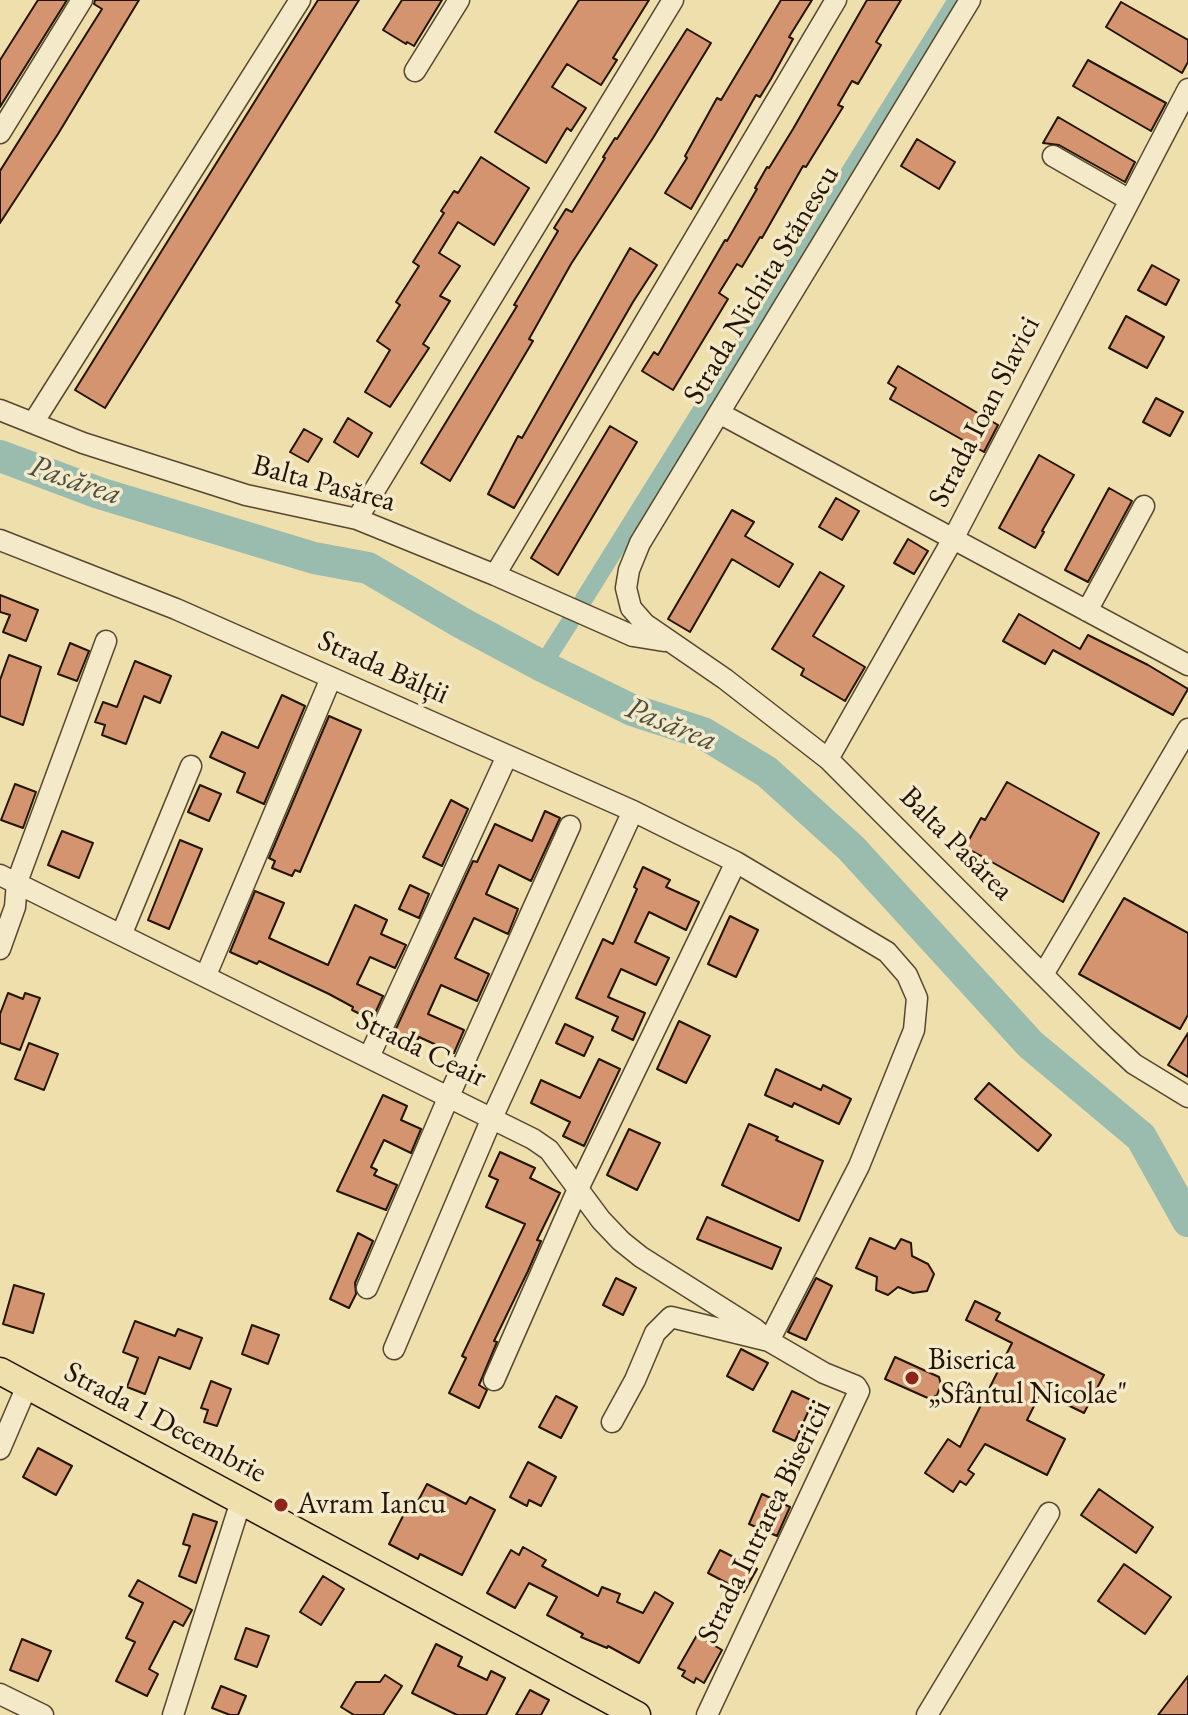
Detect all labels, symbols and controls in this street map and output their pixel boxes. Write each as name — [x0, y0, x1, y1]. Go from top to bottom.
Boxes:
street label: Strada Nichita Stănescu — [676, 159, 848, 411]
street label: Strada Ioan Slavici — [921, 311, 1049, 513]
water label: Pasărea — [24, 447, 126, 515]
street label: Balta Pasărea — [249, 448, 399, 520]
street label: Strada Bălții — [312, 623, 454, 713]
water label: Pasărea — [620, 689, 722, 761]
street label: Balta Pasărea — [891, 779, 1021, 909]
street label: Strada Ceair — [350, 1002, 492, 1096]
place label: Biserica „Sfântul Nicolae" — [928, 1343, 1127, 1414]
street label: Strada 1 Decembrie — [58, 1355, 272, 1491]
marker: Biserica „Sfântul Nicolae" — [903, 1369, 921, 1387]
street label: Strada Intrarea Bisericii — [690, 1394, 840, 1650]
place label: Avram Iancu — [297, 1487, 446, 1523]
marker: Avram Iancu — [272, 1496, 290, 1514]

